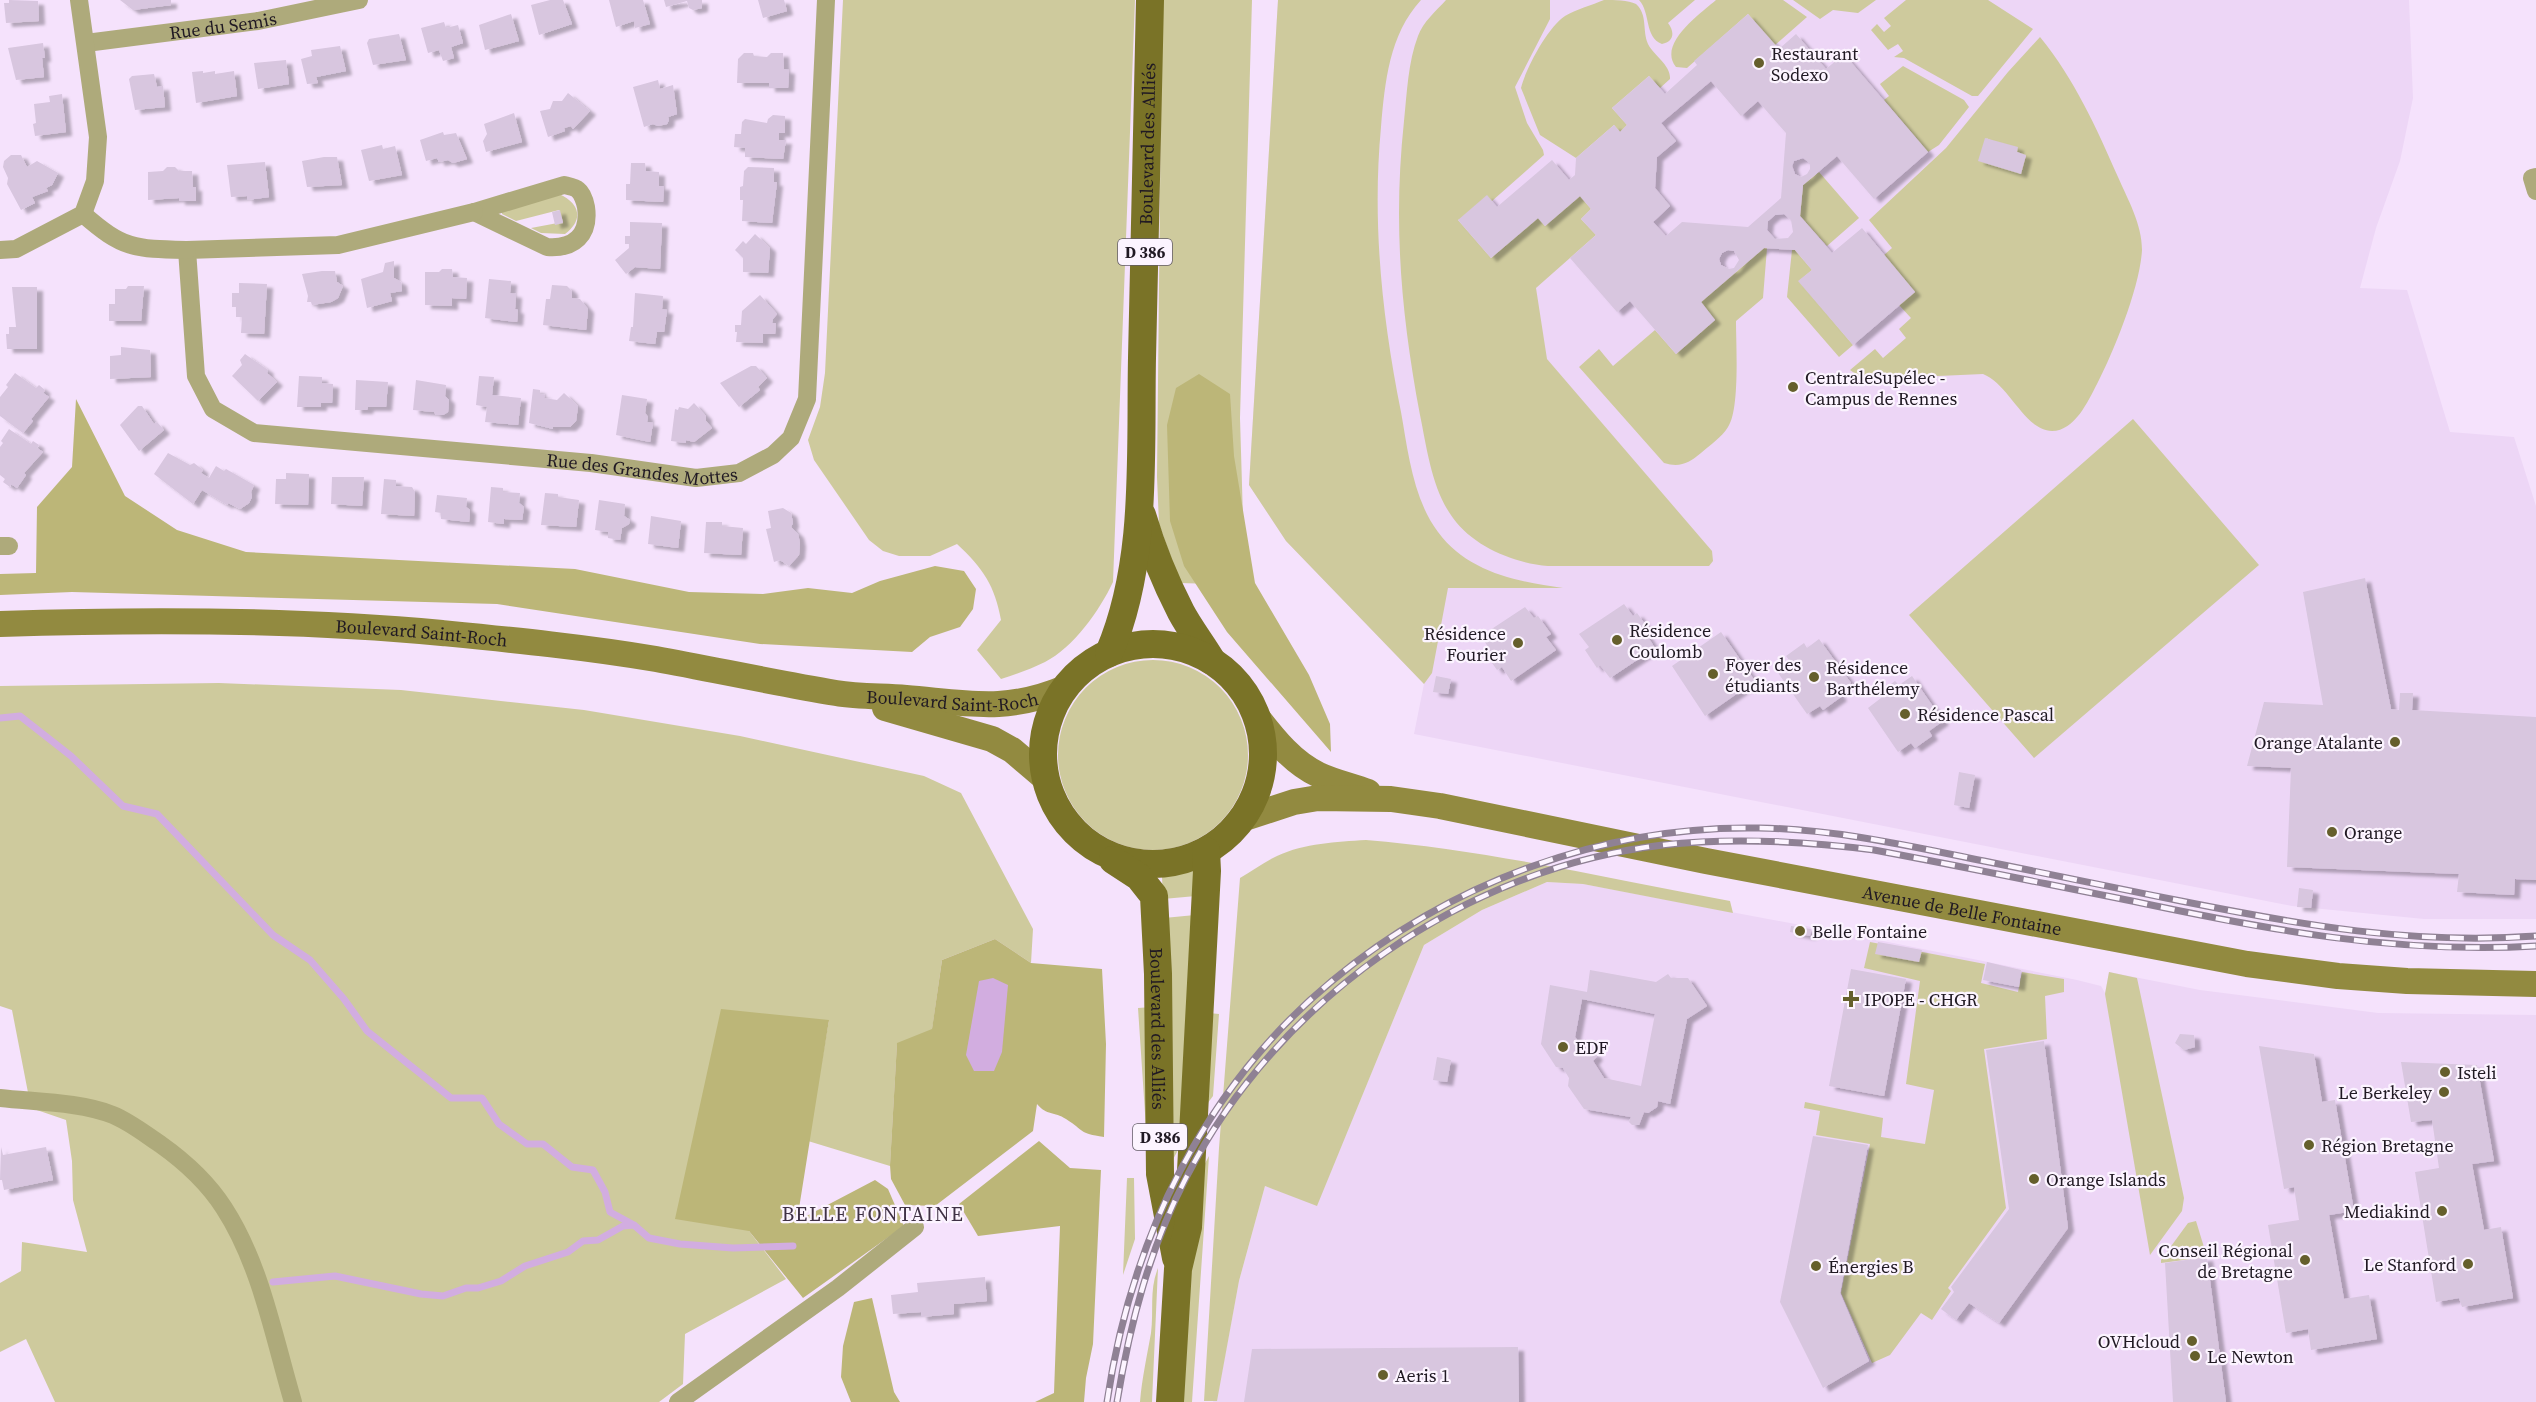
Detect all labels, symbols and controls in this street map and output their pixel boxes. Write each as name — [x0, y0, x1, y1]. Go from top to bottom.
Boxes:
street label: Rue du Semis — [168, 5, 279, 45]
place label: Restaurant Sodexo — [1771, 41, 1858, 87]
marker: Restaurant Sodexo — [1752, 56, 1766, 70]
street label: Boulevard des Alliés — [1133, 62, 1161, 225]
road number: D 386 — [1118, 239, 1172, 265]
place label: CentraleSupélec - Campus de Rennes — [1805, 365, 1957, 411]
marker: CentraleSupélec - Campus de Rennes — [1786, 380, 1800, 394]
street label: Rue des Grandes Mottes — [546, 447, 739, 491]
street label: Boulevard Saint-Roch — [335, 613, 509, 652]
place label: Résidence Coulomb — [1629, 618, 1711, 664]
place label: Résidence Fourier — [1424, 621, 1506, 667]
marker: Résidence Coulomb — [1610, 633, 1624, 647]
marker: Résidence Fourier — [1511, 636, 1525, 650]
place label: Foyer des étudiants — [1725, 652, 1802, 698]
place label: Résidence Barthélemy — [1826, 655, 1920, 701]
marker: Foyer des étudiants — [1706, 667, 1720, 681]
marker: Résidence Barthélemy — [1807, 670, 1821, 684]
street label: Boulevard Saint-Roch — [866, 684, 1041, 717]
place label: Résidence Pascal — [1917, 702, 2054, 727]
marker: Résidence Pascal — [1898, 707, 1912, 721]
place label: Orange Atalante — [2254, 730, 2383, 755]
marker: Orange Atalante — [2388, 735, 2402, 749]
place label: Orange — [2344, 820, 2402, 845]
marker: Orange — [2325, 825, 2339, 839]
street label: Avenue de Belle Fontaine — [1861, 879, 2063, 939]
place label: Belle Fontaine — [1812, 920, 1927, 942]
marker: Belle Fontaine — [1793, 924, 1807, 938]
street label: Boulevard des Alliés — [1144, 947, 1172, 1110]
place label: IPOPE - CHGR — [1864, 987, 1978, 1012]
marker: IPOPE - CHGR — [1842, 990, 1860, 1008]
place label: EDF — [1575, 1035, 1609, 1060]
marker: EDF — [1556, 1040, 1570, 1054]
place label: Isteli — [2457, 1060, 2497, 1085]
marker: Isteli — [2438, 1065, 2452, 1079]
place label: Le Berkeley — [2338, 1080, 2433, 1105]
marker: Le Berkeley — [2437, 1085, 2451, 1099]
road number: D 386 — [1133, 1124, 1187, 1150]
place label: Région Bretagne — [2321, 1133, 2454, 1158]
marker: Région Bretagne — [2302, 1138, 2316, 1152]
place label: Orange Islands — [2046, 1167, 2166, 1192]
marker: Orange Islands — [2027, 1172, 2041, 1186]
place label: Mediakind — [2344, 1199, 2430, 1224]
district label: BELLE FONTAINE — [782, 1200, 964, 1228]
marker: Mediakind — [2435, 1204, 2449, 1218]
place label: Conseil Régional de Bretagne — [2158, 1238, 2293, 1284]
place label: Le Stanford — [2363, 1252, 2456, 1277]
marker: Conseil Régional de Bretagne — [2298, 1253, 2312, 1267]
place label: Énergies B — [1828, 1254, 1914, 1279]
marker: Le Stanford — [2461, 1257, 2475, 1271]
marker: Énergies B — [1809, 1259, 1823, 1273]
place label: OVHcloud — [2098, 1329, 2180, 1354]
marker: OVHcloud — [2185, 1334, 2199, 1348]
place label: Le Newton — [2207, 1344, 2294, 1369]
marker: Le Newton — [2188, 1349, 2202, 1363]
place label: Aeris 1 — [1395, 1363, 1450, 1388]
marker: Aeris 1 — [1376, 1368, 1390, 1382]

